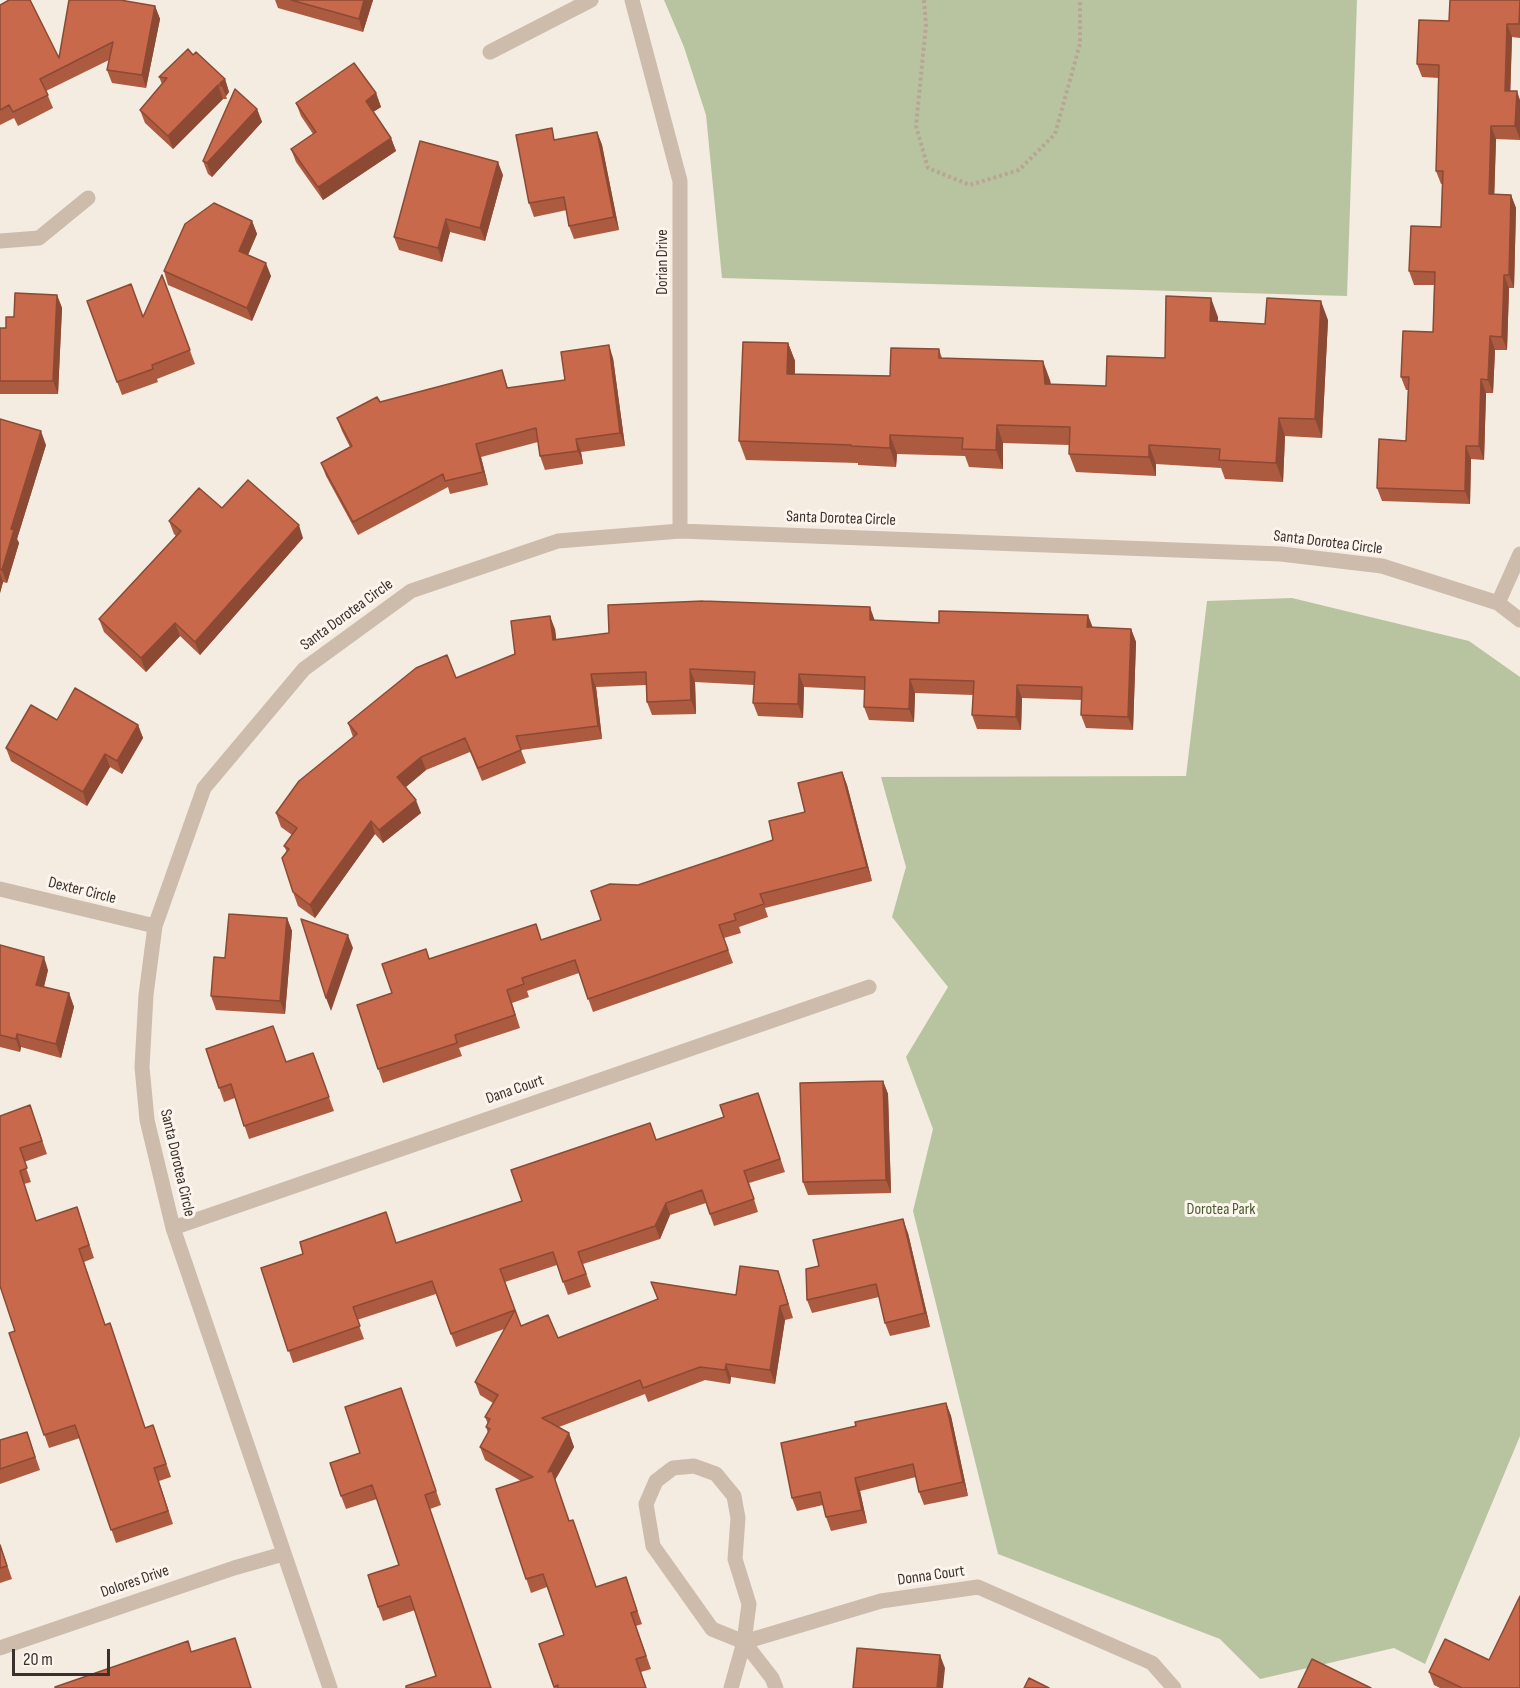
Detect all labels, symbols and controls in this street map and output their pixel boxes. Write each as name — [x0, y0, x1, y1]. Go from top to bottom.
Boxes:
street label: Dorian Drive — [653, 229, 673, 295]
street label: Santa Dorotea Circle — [786, 507, 896, 531]
street label: Santa Dorotea Circle — [1272, 527, 1384, 559]
street label: Santa Dorotea Circle — [297, 575, 397, 655]
street label: Dexter Circle — [46, 873, 118, 909]
street label: Dana Court — [483, 1071, 547, 1109]
street label: Santa Dorotea Circle — [155, 1107, 199, 1219]
park label: Dorotea Park — [1187, 1200, 1255, 1220]
street label: Dolores Drive — [98, 1561, 172, 1603]
street label: Donna Court — [896, 1562, 966, 1590]
scale bar — [15, 1637, 112, 1675]
text: 20 m — [23, 1649, 53, 1670]

